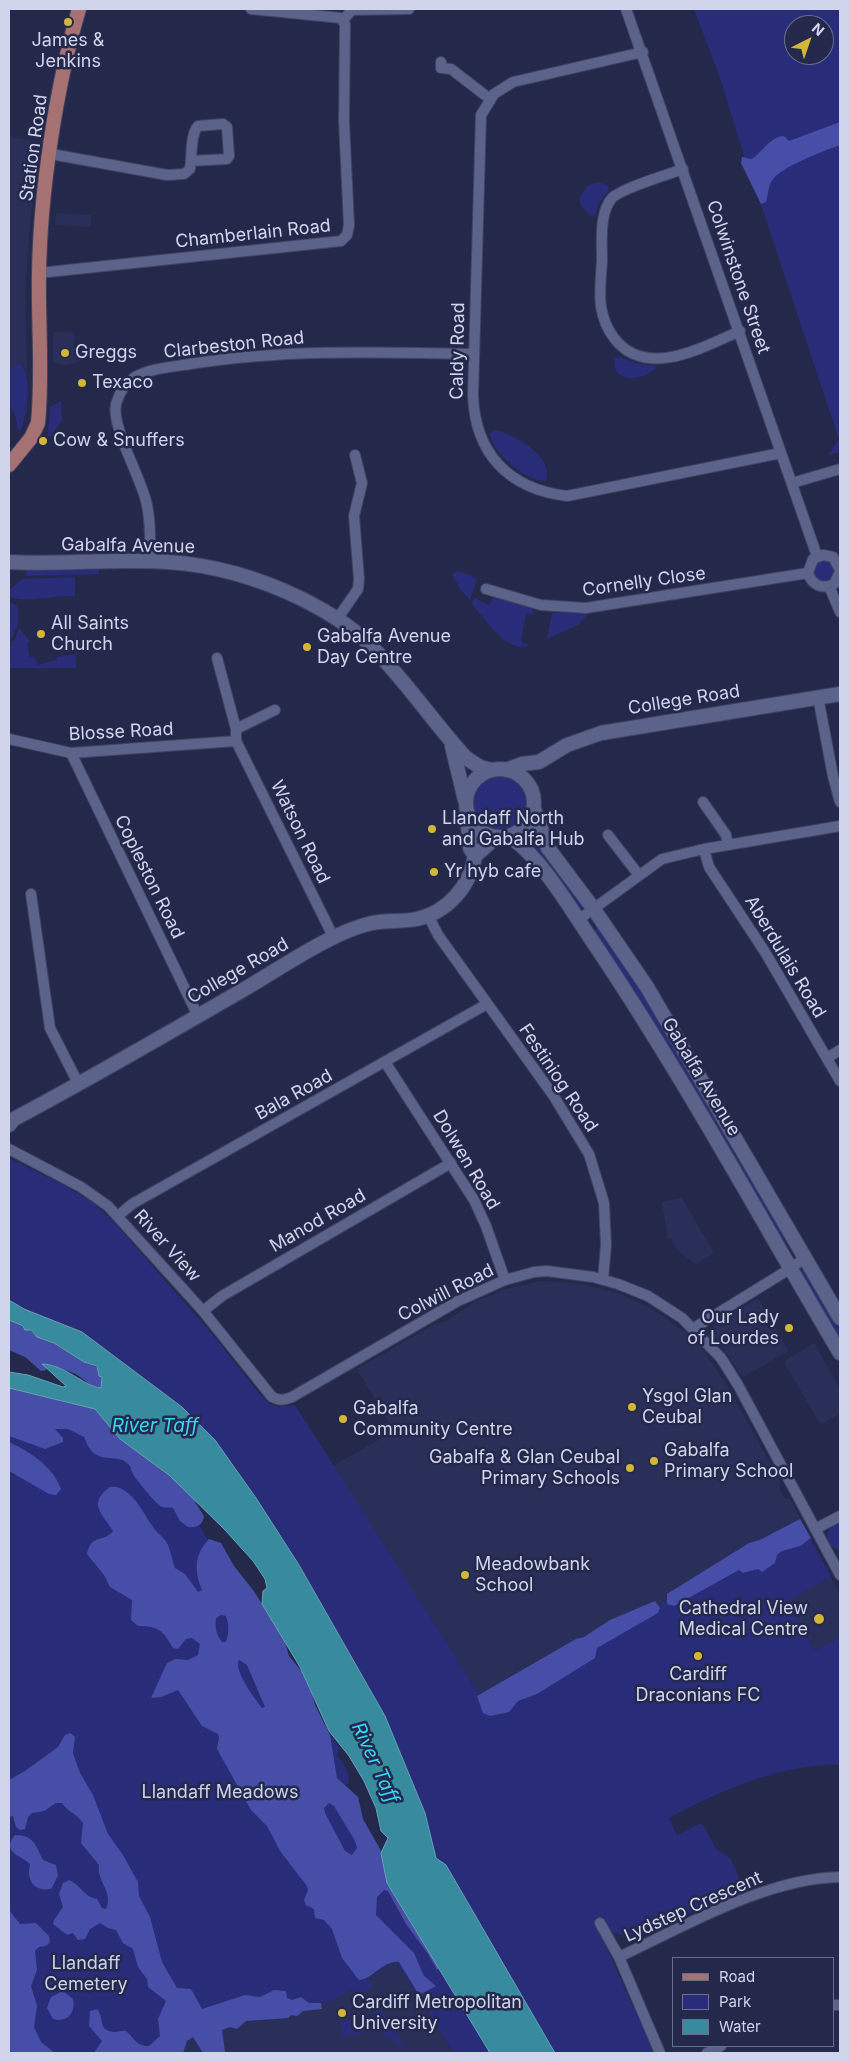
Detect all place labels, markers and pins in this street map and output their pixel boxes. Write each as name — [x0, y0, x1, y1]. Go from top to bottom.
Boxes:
marker: James & Jenkins — [62, 16, 74, 28]
place label: James & Jenkins — [32, 30, 104, 72]
place label: Greggs — [75, 342, 137, 364]
marker: Greggs — [59, 347, 71, 359]
place label: Texaco — [92, 372, 153, 394]
marker: Texaco — [76, 377, 88, 389]
place label: Cow & Snuffers — [53, 430, 185, 452]
marker: Cow & Snuffers — [37, 435, 49, 447]
place label: All Saints Church — [51, 613, 129, 656]
place label: Gabalfa Avenue Day Centre — [317, 626, 451, 669]
marker: All Saints Church — [35, 628, 47, 640]
marker: Gabalfa Avenue Day Centre — [301, 641, 313, 653]
place label: Llandaff North and Gabalfa Hub — [442, 808, 585, 851]
marker: Llandaff North and Gabalfa Hub — [426, 823, 438, 835]
place label: Yr hyb cafe — [444, 861, 541, 883]
marker: Yr hyb cafe — [428, 866, 440, 878]
place label: Our Lady of Lourdes — [687, 1307, 779, 1350]
marker: Our Lady of Lourdes — [783, 1322, 795, 1334]
place label: Ysgol Glan Ceubal — [642, 1386, 732, 1428]
place label: Gabalfa Community Centre — [353, 1398, 513, 1440]
marker: Ysgol Glan Ceubal — [626, 1401, 638, 1413]
marker: Gabalfa Community Centre — [337, 1413, 349, 1425]
place label: Gabalfa Primary School — [664, 1440, 793, 1482]
place label: Gabalfa & Glan Ceubal Primary Schools — [429, 1447, 620, 1490]
marker: Gabalfa Primary School — [648, 1455, 660, 1467]
marker: Gabalfa & Glan Ceubal Primary Schools — [624, 1462, 636, 1474]
place label: Meadowbank School — [475, 1554, 590, 1596]
marker: Meadowbank School — [459, 1569, 471, 1581]
place label: Cathedral View Medical Centre — [679, 1598, 808, 1640]
marker: Cathedral View Medical Centre — [812, 1612, 826, 1626]
marker: Cardiff Draconians FC — [692, 1650, 704, 1662]
place label: Cardiff Draconians FC — [635, 1664, 761, 1706]
place label: Cardiff Metropolitan University — [352, 1992, 522, 2035]
marker: Cardiff Metropolitan University — [336, 2007, 348, 2019]

